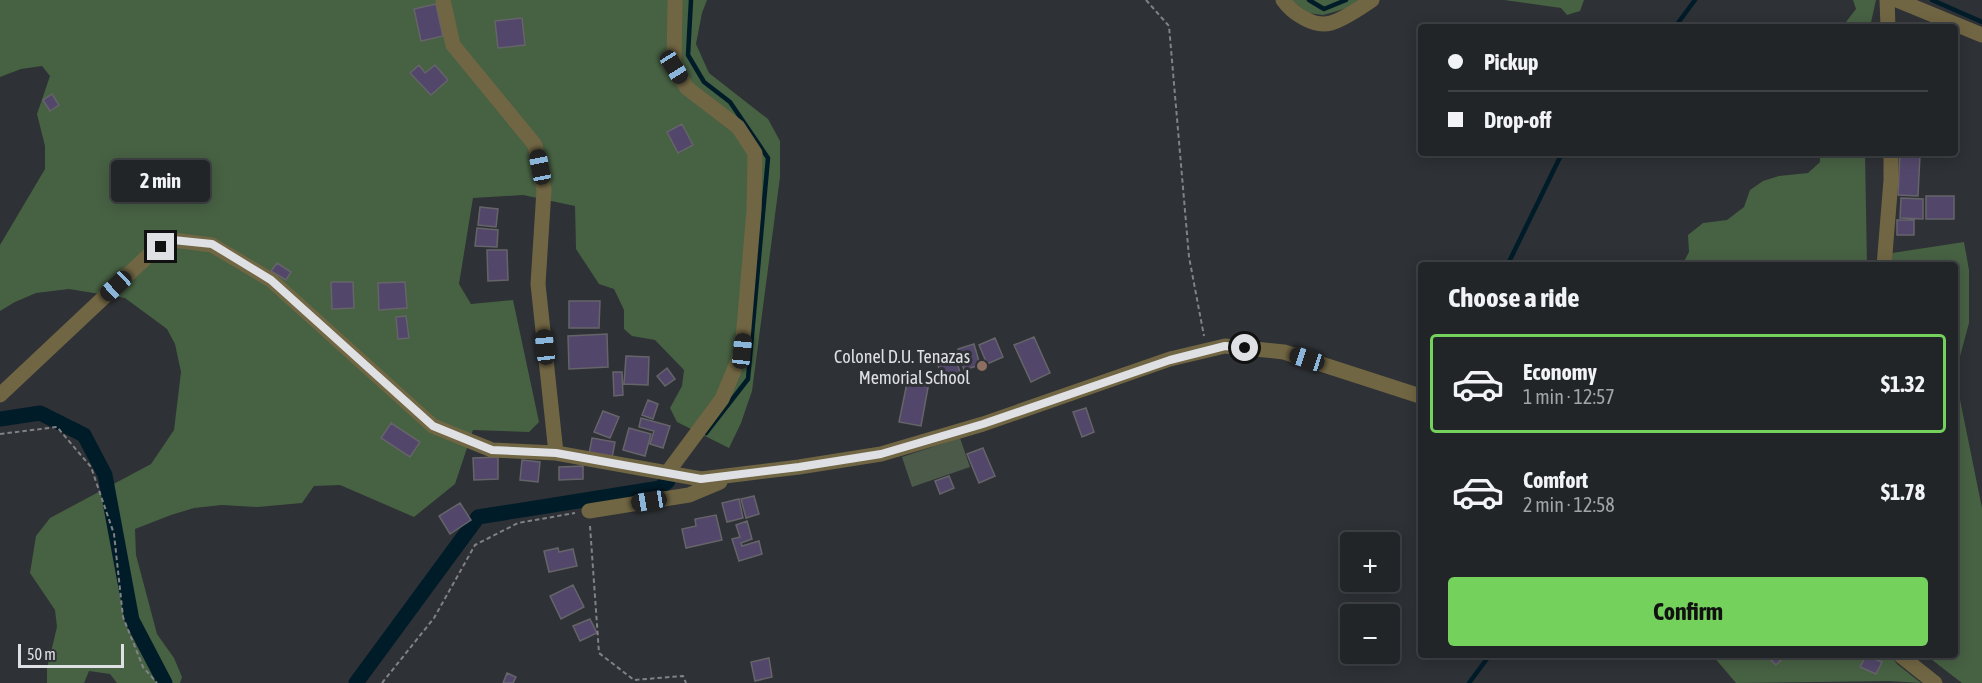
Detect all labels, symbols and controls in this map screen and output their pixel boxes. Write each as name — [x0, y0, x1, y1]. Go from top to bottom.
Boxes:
car — [657, 47, 691, 87]
text: Pickup — [1484, 49, 1539, 75]
text: Drop-off — [1484, 107, 1551, 133]
car — [528, 148, 552, 186]
callout: 2 min — [112, 160, 210, 202]
text: 2 min — [140, 169, 181, 192]
route end — [147, 233, 174, 260]
car — [97, 267, 135, 305]
text: Choose a ride — [1448, 282, 1580, 313]
car — [534, 328, 556, 366]
car — [731, 332, 753, 370]
route start — [1231, 334, 1258, 361]
car — [1287, 345, 1327, 373]
place label: Colonel D.U. Tenazas Memorial School — [834, 346, 970, 388]
icon: car — [1451, 357, 1505, 411]
marker: Colonel D.U. Tenazas Memorial School — [975, 359, 989, 373]
text: Economy — [1523, 359, 1597, 385]
text: $1.32 — [1881, 371, 1925, 397]
text: 1 min · 12:57 — [1523, 385, 1615, 408]
icon: car — [1451, 465, 1505, 519]
text: Comfort — [1523, 467, 1588, 493]
text: $1.78 — [1881, 479, 1925, 505]
car — [630, 489, 668, 513]
text: 2 min · 12:58 — [1523, 493, 1615, 516]
map controls — [1340, 532, 1400, 664]
button: + — [1340, 532, 1400, 592]
button: Confirm — [1448, 577, 1928, 646]
button: − — [1340, 604, 1400, 664]
scale bar — [18, 641, 124, 668]
text: 50 m — [27, 645, 56, 663]

